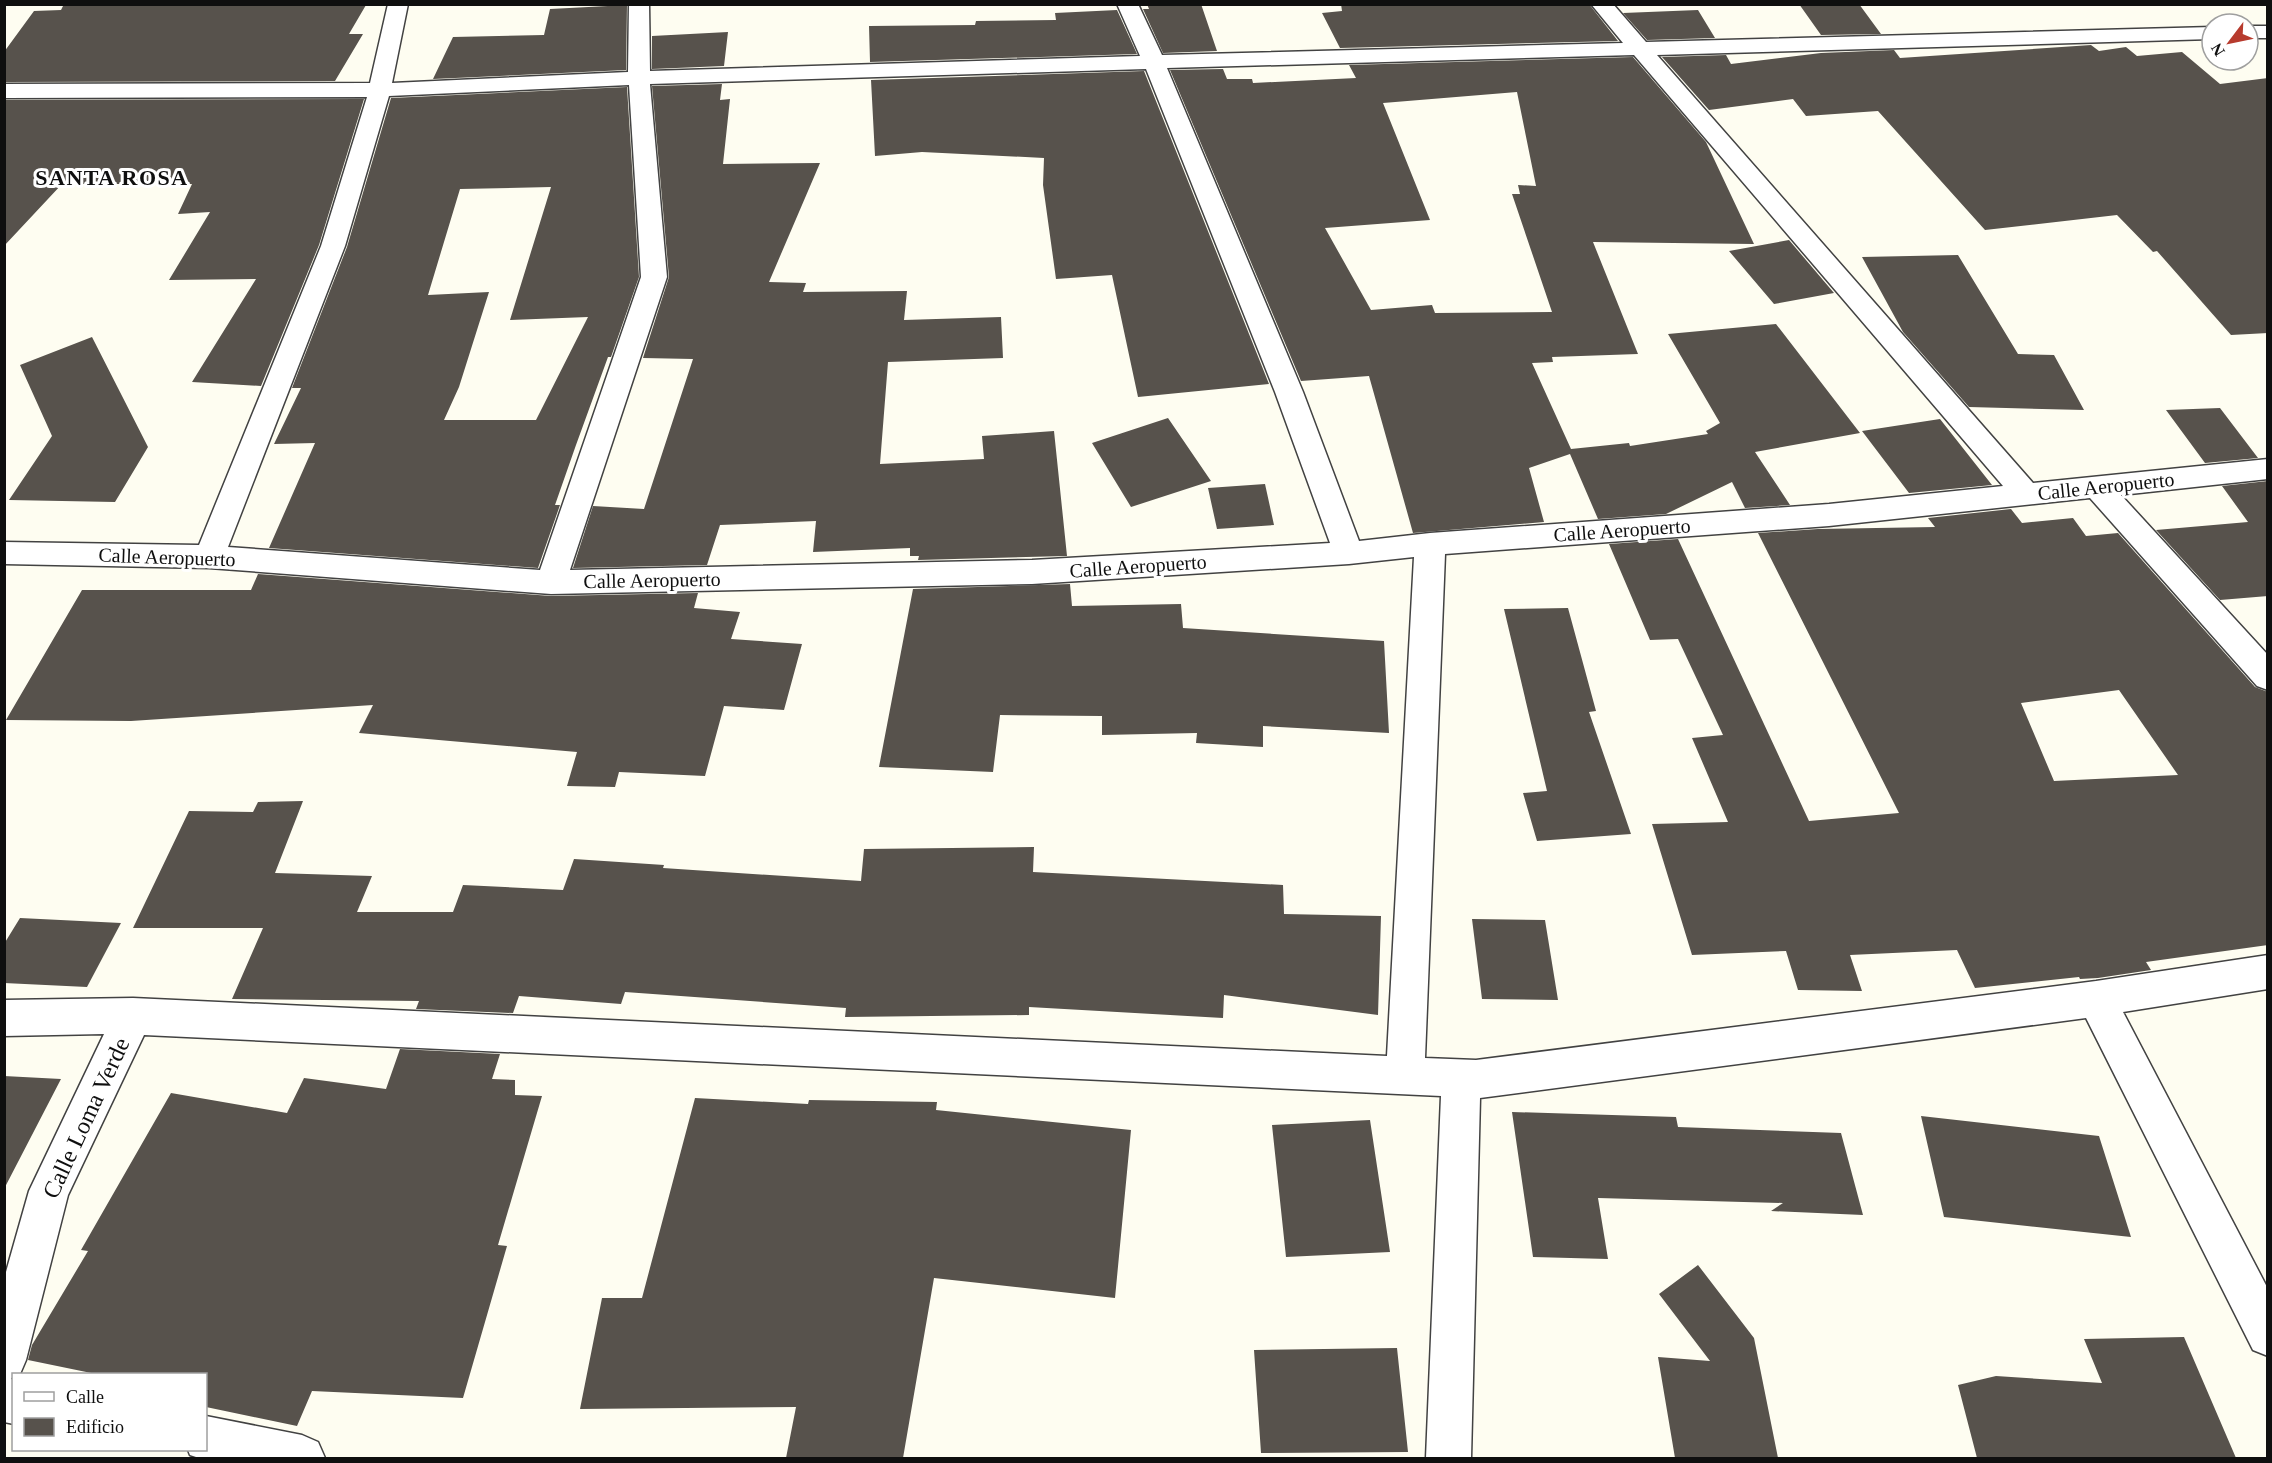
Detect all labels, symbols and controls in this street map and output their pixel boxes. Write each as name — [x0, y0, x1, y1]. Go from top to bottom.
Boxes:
north arrow — [2200, 12, 2260, 72]
text: N — [2207, 40, 2228, 59]
district label: SANTA ROSA — [35, 165, 189, 190]
street label: Calle Aeropuerto — [2037, 468, 2175, 505]
street label: Calle Aeropuerto — [1553, 514, 1691, 547]
street label: Calle Aeropuerto — [98, 544, 236, 571]
street label: Calle Aeropuerto — [1069, 550, 1207, 583]
street label: Calle Aeropuerto — [583, 568, 721, 593]
street label: Calle Loma Verde — [37, 1034, 135, 1202]
legend — [12, 1373, 207, 1451]
text: Calle — [66, 1387, 104, 1407]
text: Edificio — [66, 1417, 124, 1437]

